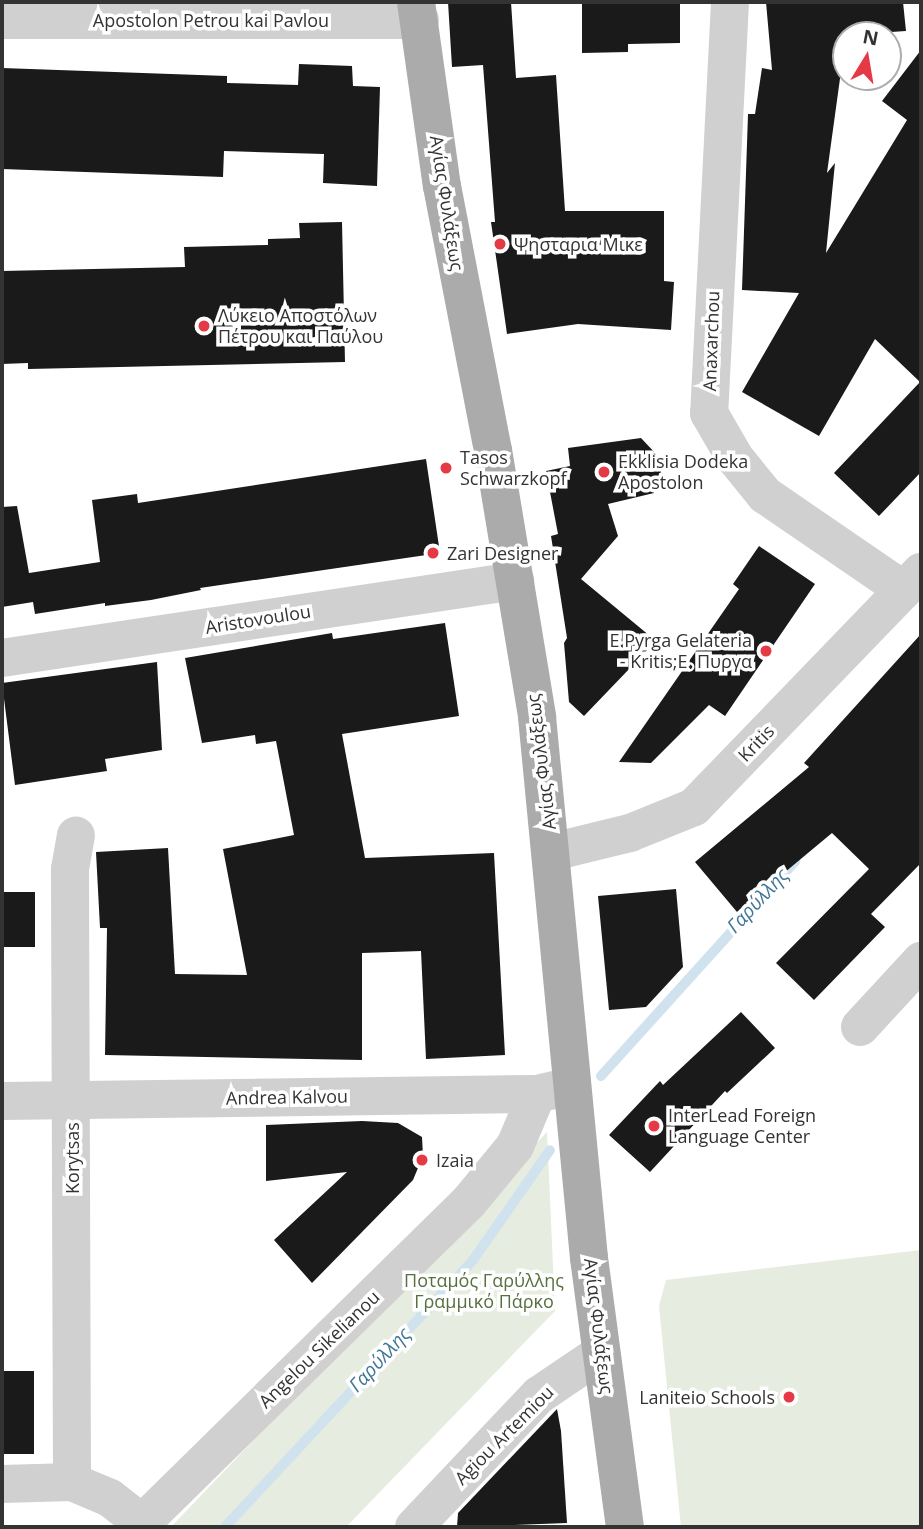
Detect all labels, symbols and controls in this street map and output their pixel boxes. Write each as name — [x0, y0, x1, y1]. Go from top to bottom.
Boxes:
street label: Apostolon Petrou kai Pavlou — [93, 9, 329, 31]
north arrow — [832, 21, 902, 91]
text: N — [861, 23, 881, 52]
street label: Αγίας Φυλάξεως — [426, 134, 468, 272]
place label: Ψησταρια Μικε — [514, 233, 643, 255]
marker: Ψησταρια Μικε — [492, 236, 508, 252]
street label: Anaxarchou — [698, 290, 724, 392]
place label: Λύκειο Αποστόλων Πέτρου και Παύλου — [218, 305, 383, 348]
marker: Λύκειο Αποστόλων Πέτρου και Παύλου — [196, 318, 212, 334]
place label: Tasos Schwarzkopf — [460, 447, 567, 490]
place label: Ekklisia Dodeka Apostolon — [618, 451, 748, 494]
marker: Tasos Schwarzkopf — [438, 460, 454, 476]
marker: Ekklisia Dodeka Apostolon — [596, 464, 612, 480]
place label: Zari Designer — [447, 542, 558, 564]
marker: Zari Designer — [425, 545, 441, 561]
street label: Aristovoulou — [204, 600, 312, 638]
place label: E.Pyrga Gelateria - Kritis;Ε. Πυργα — [609, 630, 752, 672]
marker: E.Pyrga Gelateria - Kritis;Ε. Πυργα — [758, 643, 774, 659]
street label: Αγίας Φυλάξεως — [522, 693, 560, 831]
street label: Kritis — [733, 720, 779, 766]
water label: Γαρύλλης — [722, 864, 794, 938]
street label: Andrea Kalvou — [226, 1085, 348, 1109]
place label: InterLead Foreign Language Center — [668, 1105, 816, 1148]
marker: InterLead Foreign Language Center — [646, 1118, 662, 1134]
street label: Korytsas — [61, 1122, 83, 1194]
place label: Izaia — [436, 1149, 474, 1171]
marker: Izaia — [414, 1152, 430, 1168]
street label: Αγίας Φυλάξεως — [580, 1257, 618, 1395]
park label: Ποταμός Γαρύλλης Γραμμικό Πάρκο — [404, 1270, 564, 1312]
street label: Angelou Sikelianou — [254, 1286, 384, 1412]
water label: Γαρύλλης — [344, 1323, 416, 1397]
street label: Agiou Artemiou — [450, 1381, 558, 1489]
place label: Laniteio Schools — [639, 1386, 775, 1408]
marker: Laniteio Schools — [781, 1389, 797, 1405]

